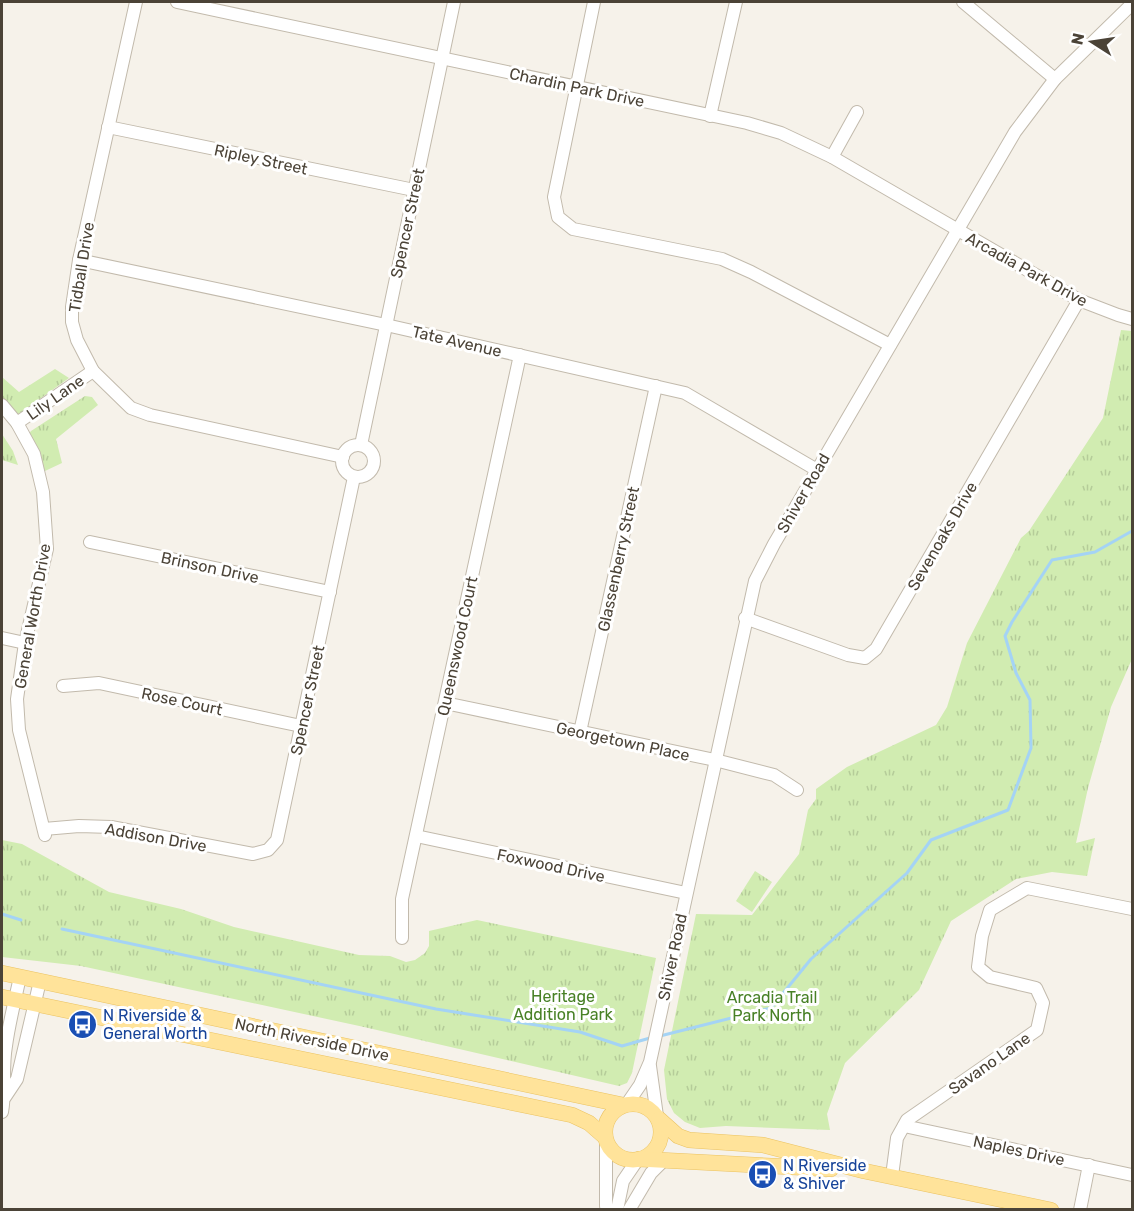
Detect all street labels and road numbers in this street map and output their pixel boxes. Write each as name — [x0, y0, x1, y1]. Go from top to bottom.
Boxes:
street label: Chardin Park Drive — [508, 64, 646, 111]
street label: Ripley Street — [212, 140, 309, 179]
street label: Spencer Street — [387, 166, 428, 280]
street label: Tidball Drive — [65, 221, 98, 314]
street label: Arcadia Park Drive — [963, 228, 1091, 311]
street label: Tate Avenue — [410, 322, 504, 361]
street label: Lily Lane — [23, 371, 88, 424]
street label: Shiver Road — [773, 450, 834, 536]
street label: Sevenoaks Drive — [904, 478, 981, 594]
street label: Glassenberry Street — [594, 485, 643, 633]
street label: General Worth Drive — [10, 542, 55, 690]
street label: Brinson Drive — [159, 548, 261, 587]
street label: Queenswood Court — [433, 575, 482, 718]
street label: Spencer Street — [287, 643, 328, 757]
street label: Rose Court — [140, 684, 224, 719]
street label: Georgetown Place — [554, 718, 691, 765]
street label: Addison Drive — [104, 819, 208, 856]
street label: Foxwood Drive — [495, 845, 607, 886]
street label: Shiver Road — [654, 912, 691, 1002]
street label: North Riverside Drive — [233, 1014, 391, 1065]
street label: Savano Lane — [945, 1028, 1034, 1099]
street label: Naples Drive — [971, 1132, 1066, 1169]

